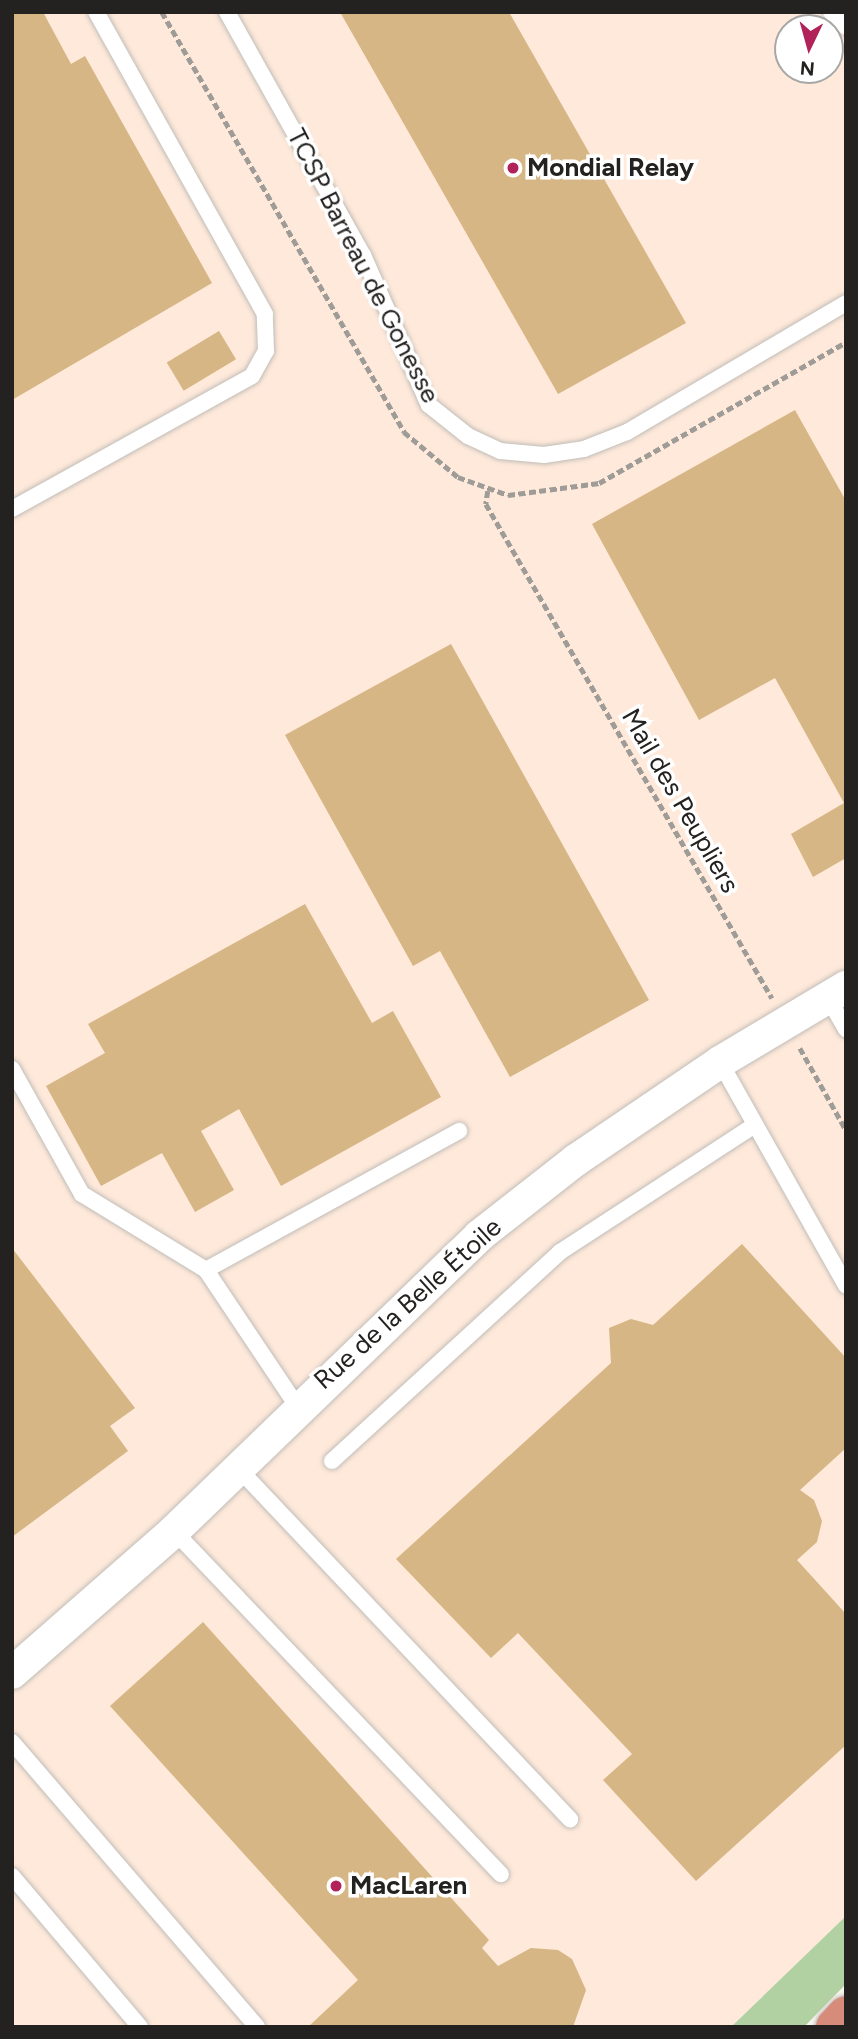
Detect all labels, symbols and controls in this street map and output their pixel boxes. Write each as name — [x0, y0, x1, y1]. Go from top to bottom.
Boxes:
north arrow — [774, 14, 844, 84]
text: N — [799, 56, 816, 81]
street label: TCSP Barreau de Gonesse — [280, 124, 446, 408]
place label: Mondial Relay — [527, 152, 694, 184]
marker: Mondial Relay — [505, 160, 521, 176]
street label: Mail des Peupliers — [615, 704, 745, 898]
street label: Rue de la Belle Étoile — [308, 1212, 508, 1396]
place label: MacLaren — [350, 1870, 467, 1902]
marker: MacLaren — [328, 1878, 344, 1894]

